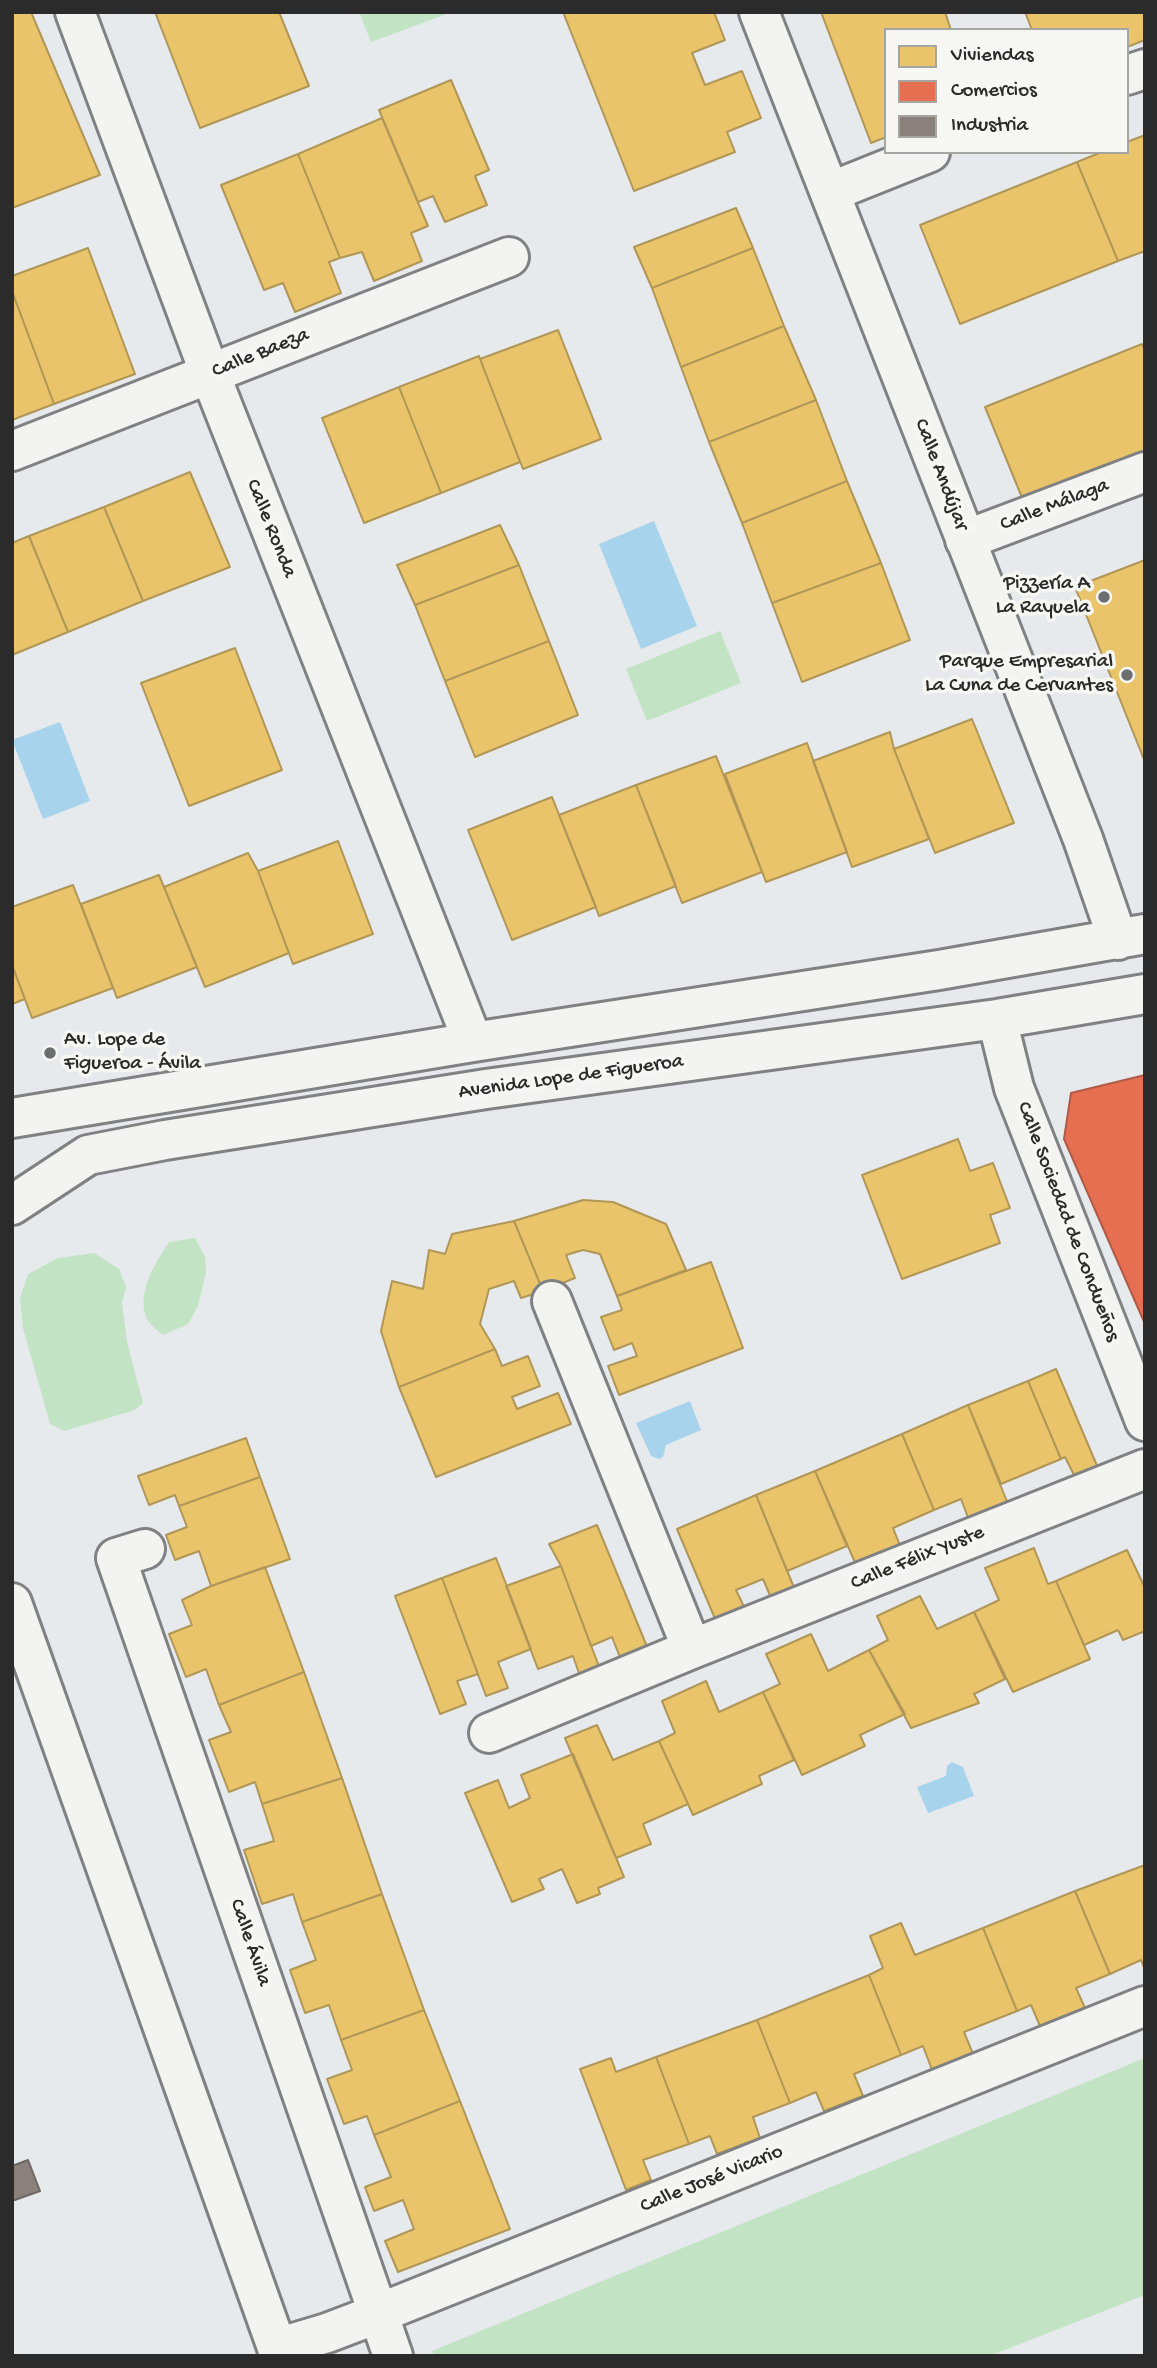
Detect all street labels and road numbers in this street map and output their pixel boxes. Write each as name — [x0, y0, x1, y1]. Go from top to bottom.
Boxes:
street label: Calle Baeza — [209, 323, 313, 385]
street label: Calle Andújar — [907, 415, 973, 535]
street label: Calle Málaga — [997, 474, 1113, 538]
street label: Calle Ronda — [239, 476, 301, 582]
street label: Avenida Lope de Figueroa — [457, 1050, 685, 1106]
street label: Calle Sociedad de Condueños — [1010, 1099, 1124, 1345]
street label: Calle Félix Yuste — [848, 1521, 988, 1597]
street label: Calle Ávila — [222, 1896, 276, 1990]
street label: Calle José Vicario — [637, 2140, 787, 2220]

